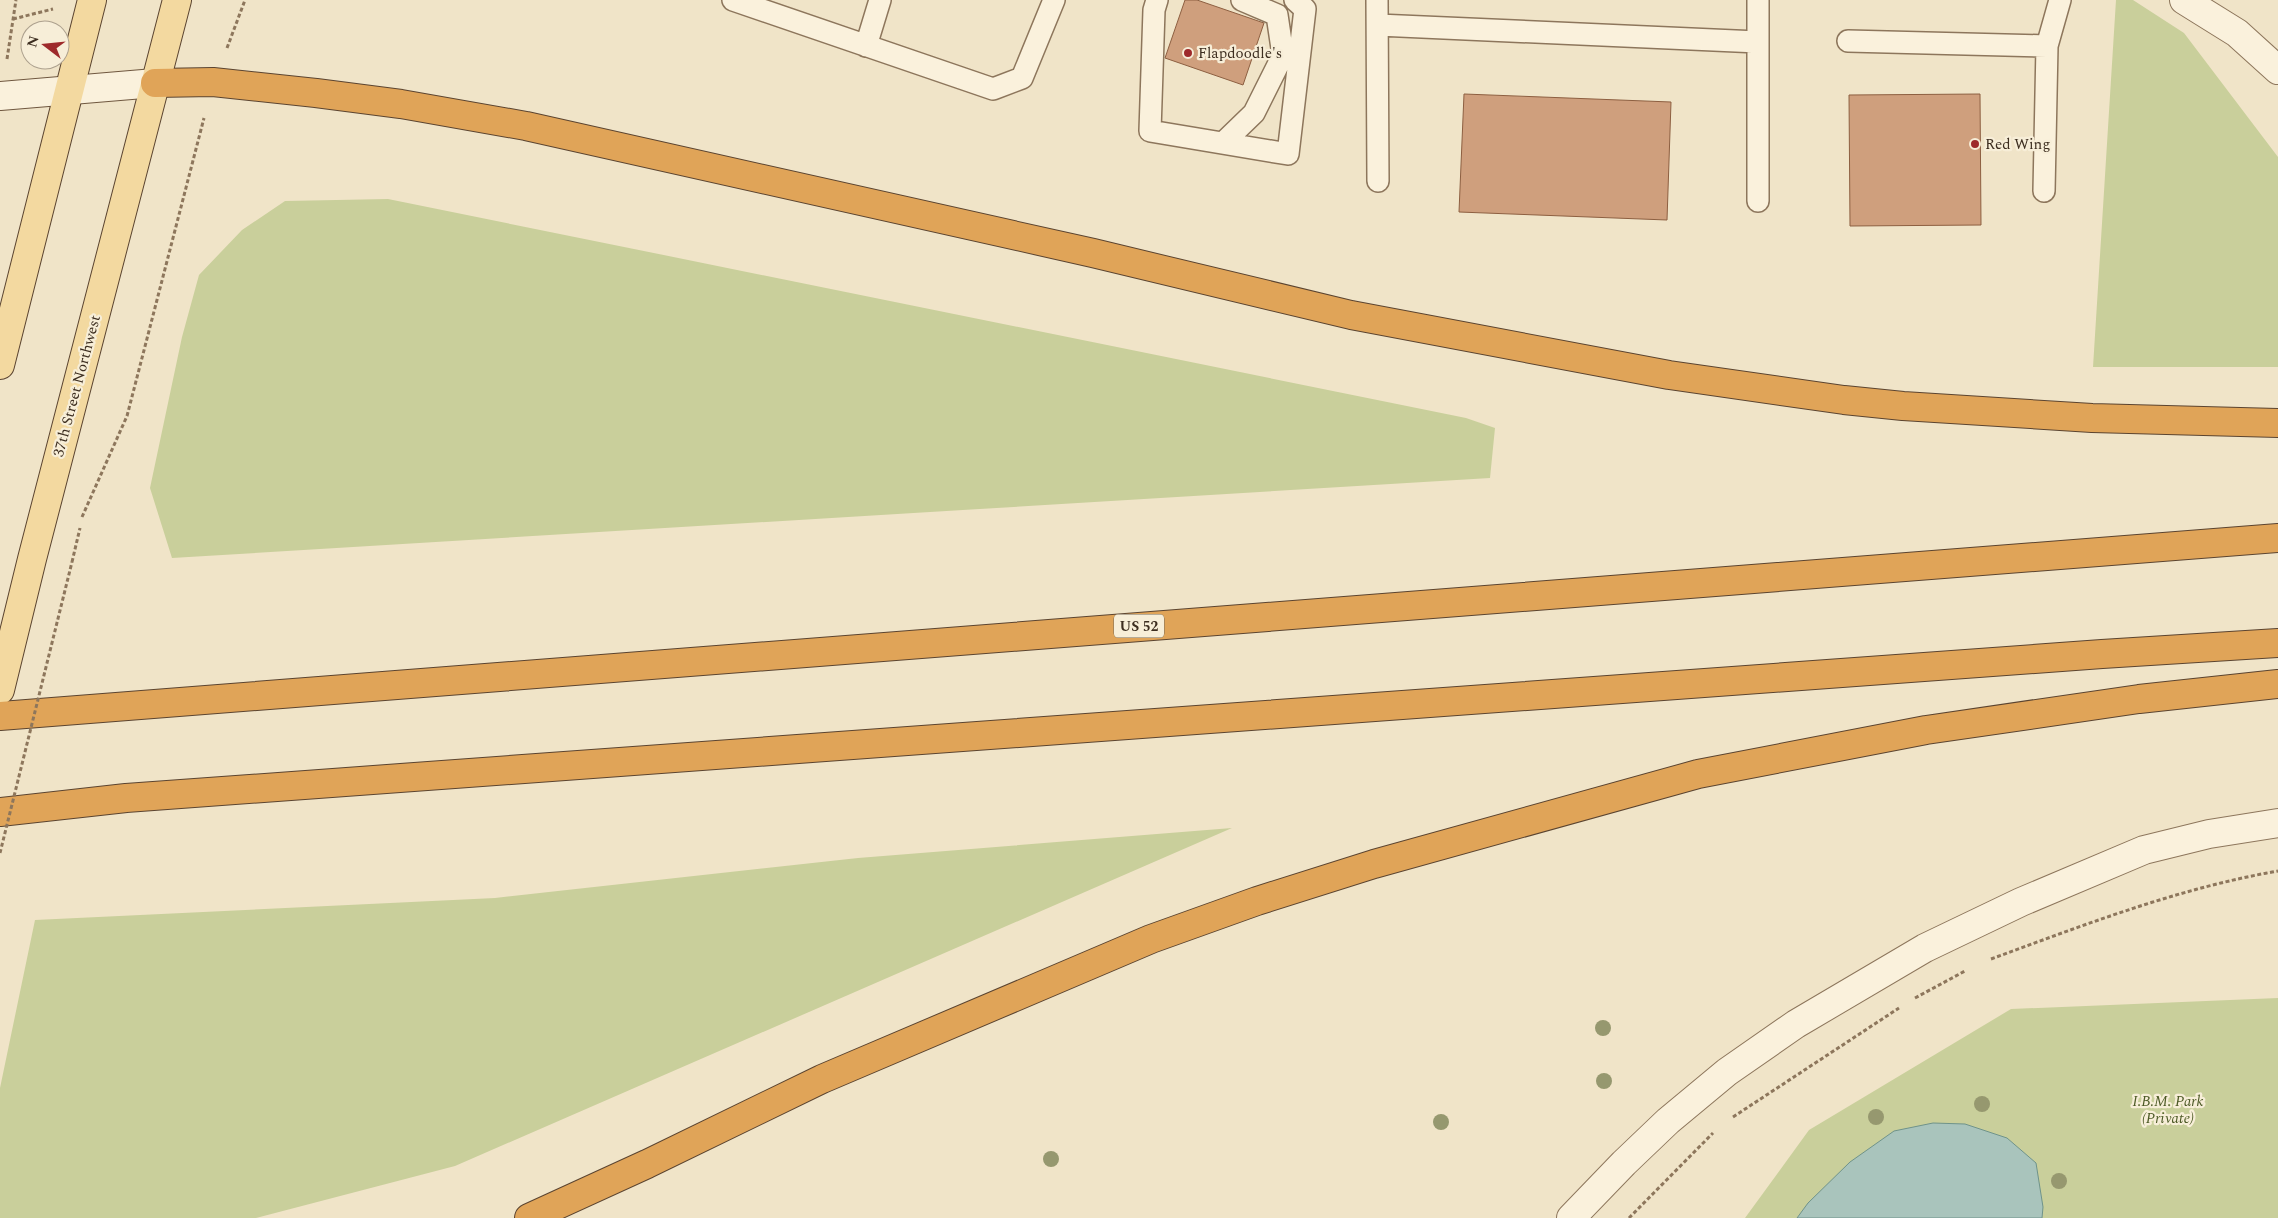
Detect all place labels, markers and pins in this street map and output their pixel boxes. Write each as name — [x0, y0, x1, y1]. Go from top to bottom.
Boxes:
place label: Flapdoodle's — [1198, 42, 1282, 65]
marker: Flapdoodle's — [1182, 47, 1194, 59]
place label: Red Wing — [1985, 133, 2050, 156]
marker: Red Wing — [1969, 138, 1981, 150]

